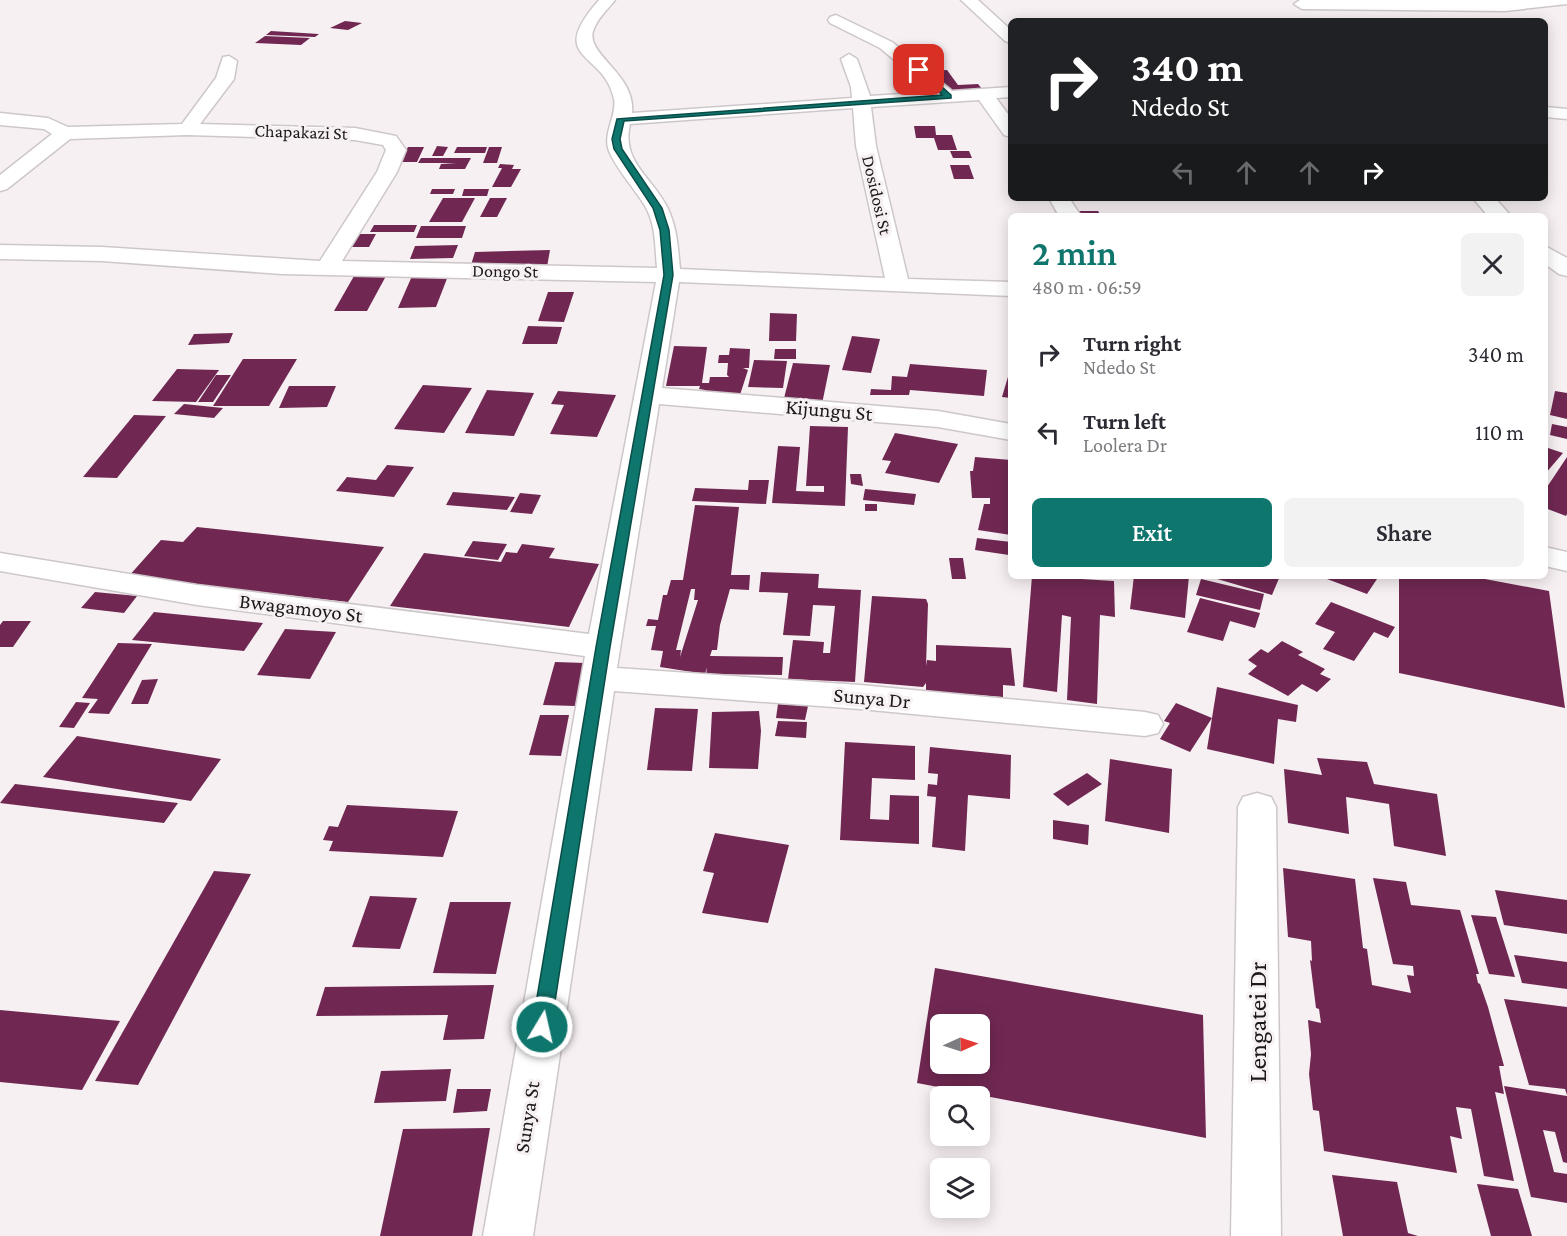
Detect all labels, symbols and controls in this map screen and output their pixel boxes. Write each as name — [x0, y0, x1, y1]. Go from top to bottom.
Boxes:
icon: right — [1032, 42, 1110, 120]
text: 340 m — [1131, 43, 1243, 90]
pin — [893, 44, 944, 95]
icon: arrive — [902, 53, 935, 86]
text: Ndedo St — [1131, 92, 1229, 122]
street label: Chapakazi St — [254, 120, 349, 144]
street label: Dosidosi St — [858, 153, 896, 238]
icon: left — [1167, 156, 1200, 189]
icon: ahead — [1230, 156, 1263, 189]
icon: ahead — [1293, 156, 1326, 189]
icon: right — [1356, 156, 1389, 189]
text: 2 min — [1032, 233, 1117, 273]
button: close — [1461, 233, 1524, 296]
street label: Dongo St — [472, 260, 539, 282]
text: 480 m · 06:59 — [1032, 276, 1142, 298]
text: Turn right — [1083, 331, 1181, 356]
icon: right — [1032, 338, 1065, 371]
text: 340 m — [1468, 342, 1524, 367]
text: Ndedo St — [1083, 356, 1156, 378]
street label: Kijungu St — [785, 394, 874, 426]
text: Turn left — [1083, 409, 1166, 434]
icon: left — [1032, 416, 1065, 449]
text: 110 m — [1475, 420, 1524, 445]
text: Loolera Dr — [1083, 434, 1167, 456]
button: Exit — [1032, 498, 1272, 567]
button: Share — [1284, 498, 1524, 567]
street label: Bwagamoyo St — [238, 589, 365, 628]
street label: Sunya Dr — [833, 683, 912, 713]
street label: Lengatei Dr — [1243, 962, 1272, 1082]
position arrow — [510, 995, 574, 1059]
north arrow — [930, 1014, 990, 1074]
map controls — [930, 1014, 990, 1218]
street label: Sunya St — [510, 1078, 545, 1155]
button: search — [930, 1086, 990, 1146]
button: layers — [930, 1158, 990, 1218]

